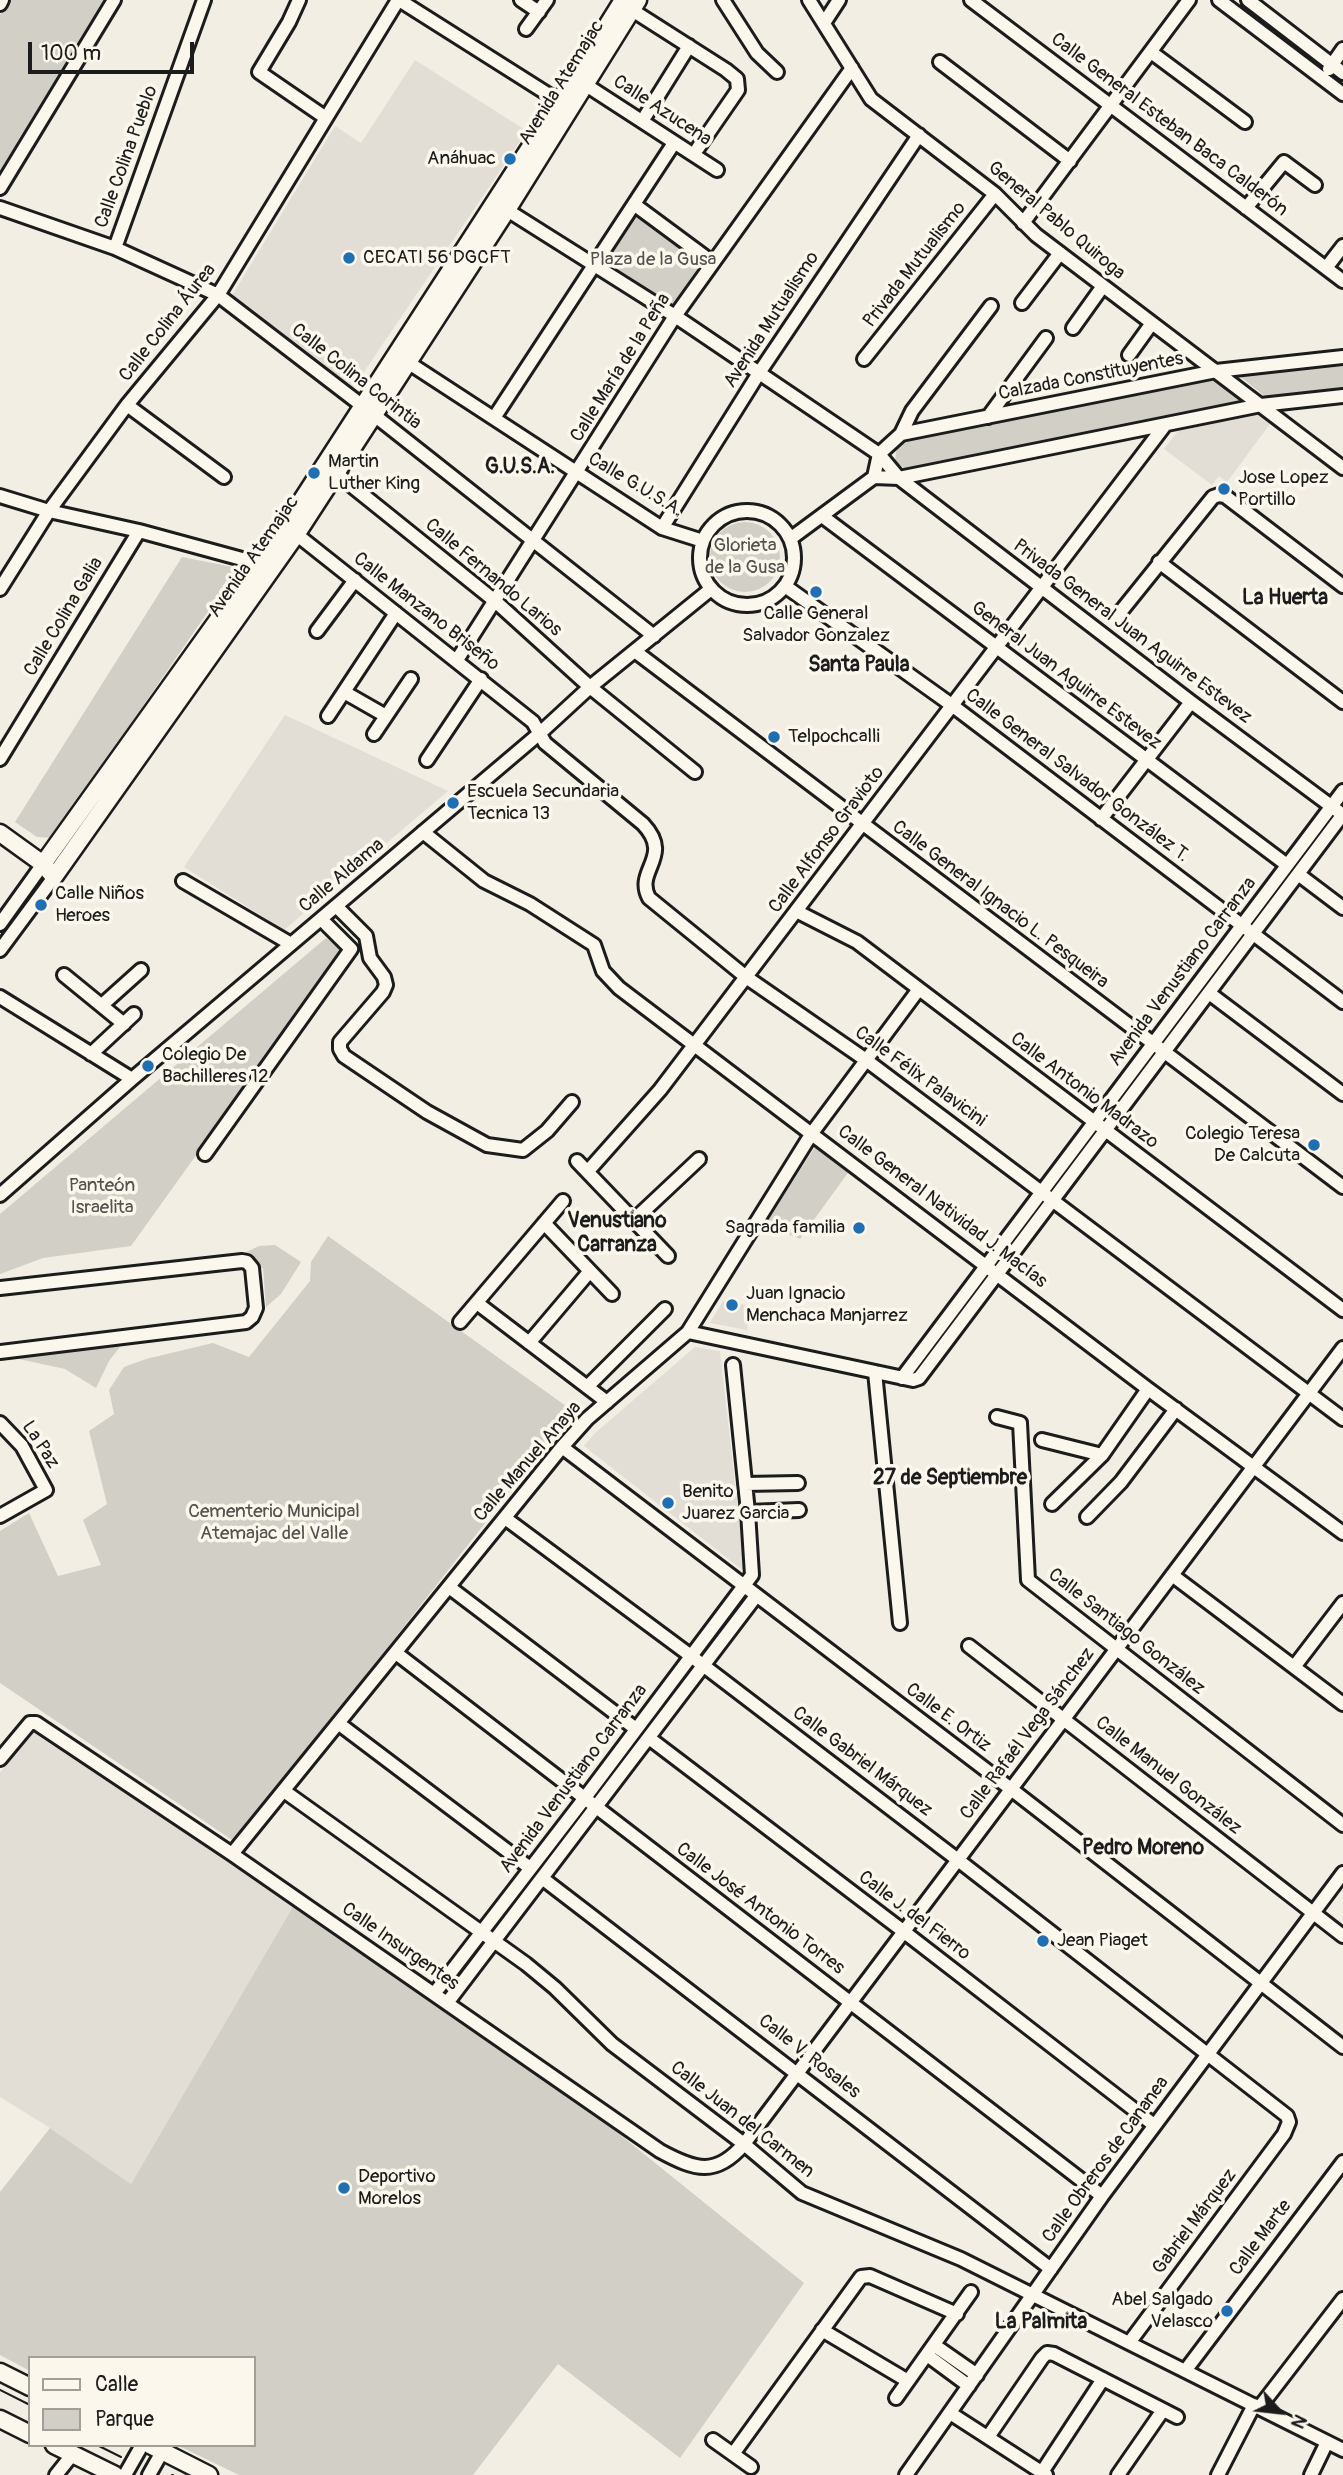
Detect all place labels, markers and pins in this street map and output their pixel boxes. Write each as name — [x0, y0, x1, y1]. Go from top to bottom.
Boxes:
place label: Anáhuac — [427, 148, 496, 170]
marker: Anáhuac — [502, 151, 518, 167]
place label: CECATI 56 DGCFT — [363, 247, 511, 269]
marker: CECATI 56 DGCFT — [341, 250, 357, 266]
place label: Martin Luther King — [328, 451, 420, 495]
marker: Martin Luther King — [306, 465, 322, 481]
place label: Jose Lopez Portillo — [1238, 467, 1329, 511]
marker: Jose Lopez Portillo — [1216, 481, 1232, 497]
marker: Calle General Salvador Gonzalez — [808, 584, 824, 600]
place label: Calle General Salvador Gonzalez — [742, 603, 890, 647]
place label: Telpochcalli — [788, 726, 880, 748]
marker: Telpochcalli — [766, 729, 782, 745]
place label: Escuela Secundaria Tecnica 13 — [467, 781, 619, 825]
marker: Escuela Secundaria Tecnica 13 — [445, 795, 461, 811]
place label: Calle Niños Heroes — [55, 883, 144, 927]
marker: Calle Niños Heroes — [33, 897, 49, 913]
place label: Colegio De Bachilleres 12 — [162, 1044, 269, 1088]
marker: Colegio De Bachilleres 12 — [140, 1058, 156, 1074]
place label: Colegio Teresa De Calcuta — [1185, 1123, 1300, 1167]
marker: Colegio Teresa De Calcuta — [1306, 1137, 1322, 1153]
place label: Sagrada familia — [725, 1217, 845, 1239]
marker: Sagrada familia — [851, 1220, 867, 1236]
place label: Juan Ignacio Menchaca Manjarrez — [746, 1283, 908, 1327]
marker: Juan Ignacio Menchaca Manjarrez — [724, 1297, 740, 1313]
place label: Benito Juarez Garcia — [682, 1481, 789, 1525]
marker: Benito Juarez Garcia — [660, 1495, 676, 1511]
place label: Jean Piaget — [1057, 1930, 1148, 1952]
marker: Jean Piaget — [1035, 1933, 1051, 1949]
place label: Deportivo Morelos — [358, 2166, 436, 2210]
marker: Deportivo Morelos — [336, 2180, 352, 2196]
place label: Abel Salgado Velasco — [1111, 2289, 1213, 2333]
marker: Abel Salgado Velasco — [1219, 2303, 1235, 2319]

